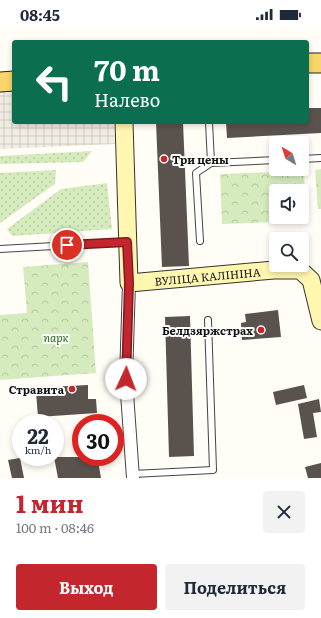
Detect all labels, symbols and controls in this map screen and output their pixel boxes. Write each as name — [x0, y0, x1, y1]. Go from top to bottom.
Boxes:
text: 08:45 — [20, 3, 60, 26]
text: 70 m — [94, 48, 160, 90]
icon: left — [28, 56, 80, 108]
text: Налево — [94, 86, 160, 113]
north arrow — [269, 136, 309, 176]
map controls — [269, 136, 309, 272]
place label: Три цены — [172, 151, 229, 167]
marker: Три цены — [159, 154, 169, 164]
button: sound — [269, 184, 309, 224]
pin — [50, 228, 84, 262]
button: search — [269, 232, 309, 272]
icon: arrive — [56, 234, 78, 256]
street label: ВУЛІЦА КАЛІНІНА — [154, 263, 261, 289]
place label: Белдзяржстрах — [162, 322, 253, 338]
marker: Белдзяржстрах — [256, 325, 266, 335]
park label: парк — [43, 329, 69, 345]
position arrow — [105, 358, 147, 400]
place label: Стравита — [9, 381, 65, 397]
marker: Стравита — [67, 384, 77, 394]
speed limit sign: 30 — [72, 414, 124, 466]
text: 22 — [27, 420, 49, 450]
text: km/h — [25, 442, 51, 457]
text: 1 мин — [16, 485, 83, 520]
button: close — [263, 491, 305, 533]
text: 100 m · 08:46 — [16, 518, 94, 537]
button: Выход — [16, 564, 157, 610]
button: Поделиться — [165, 564, 305, 610]

